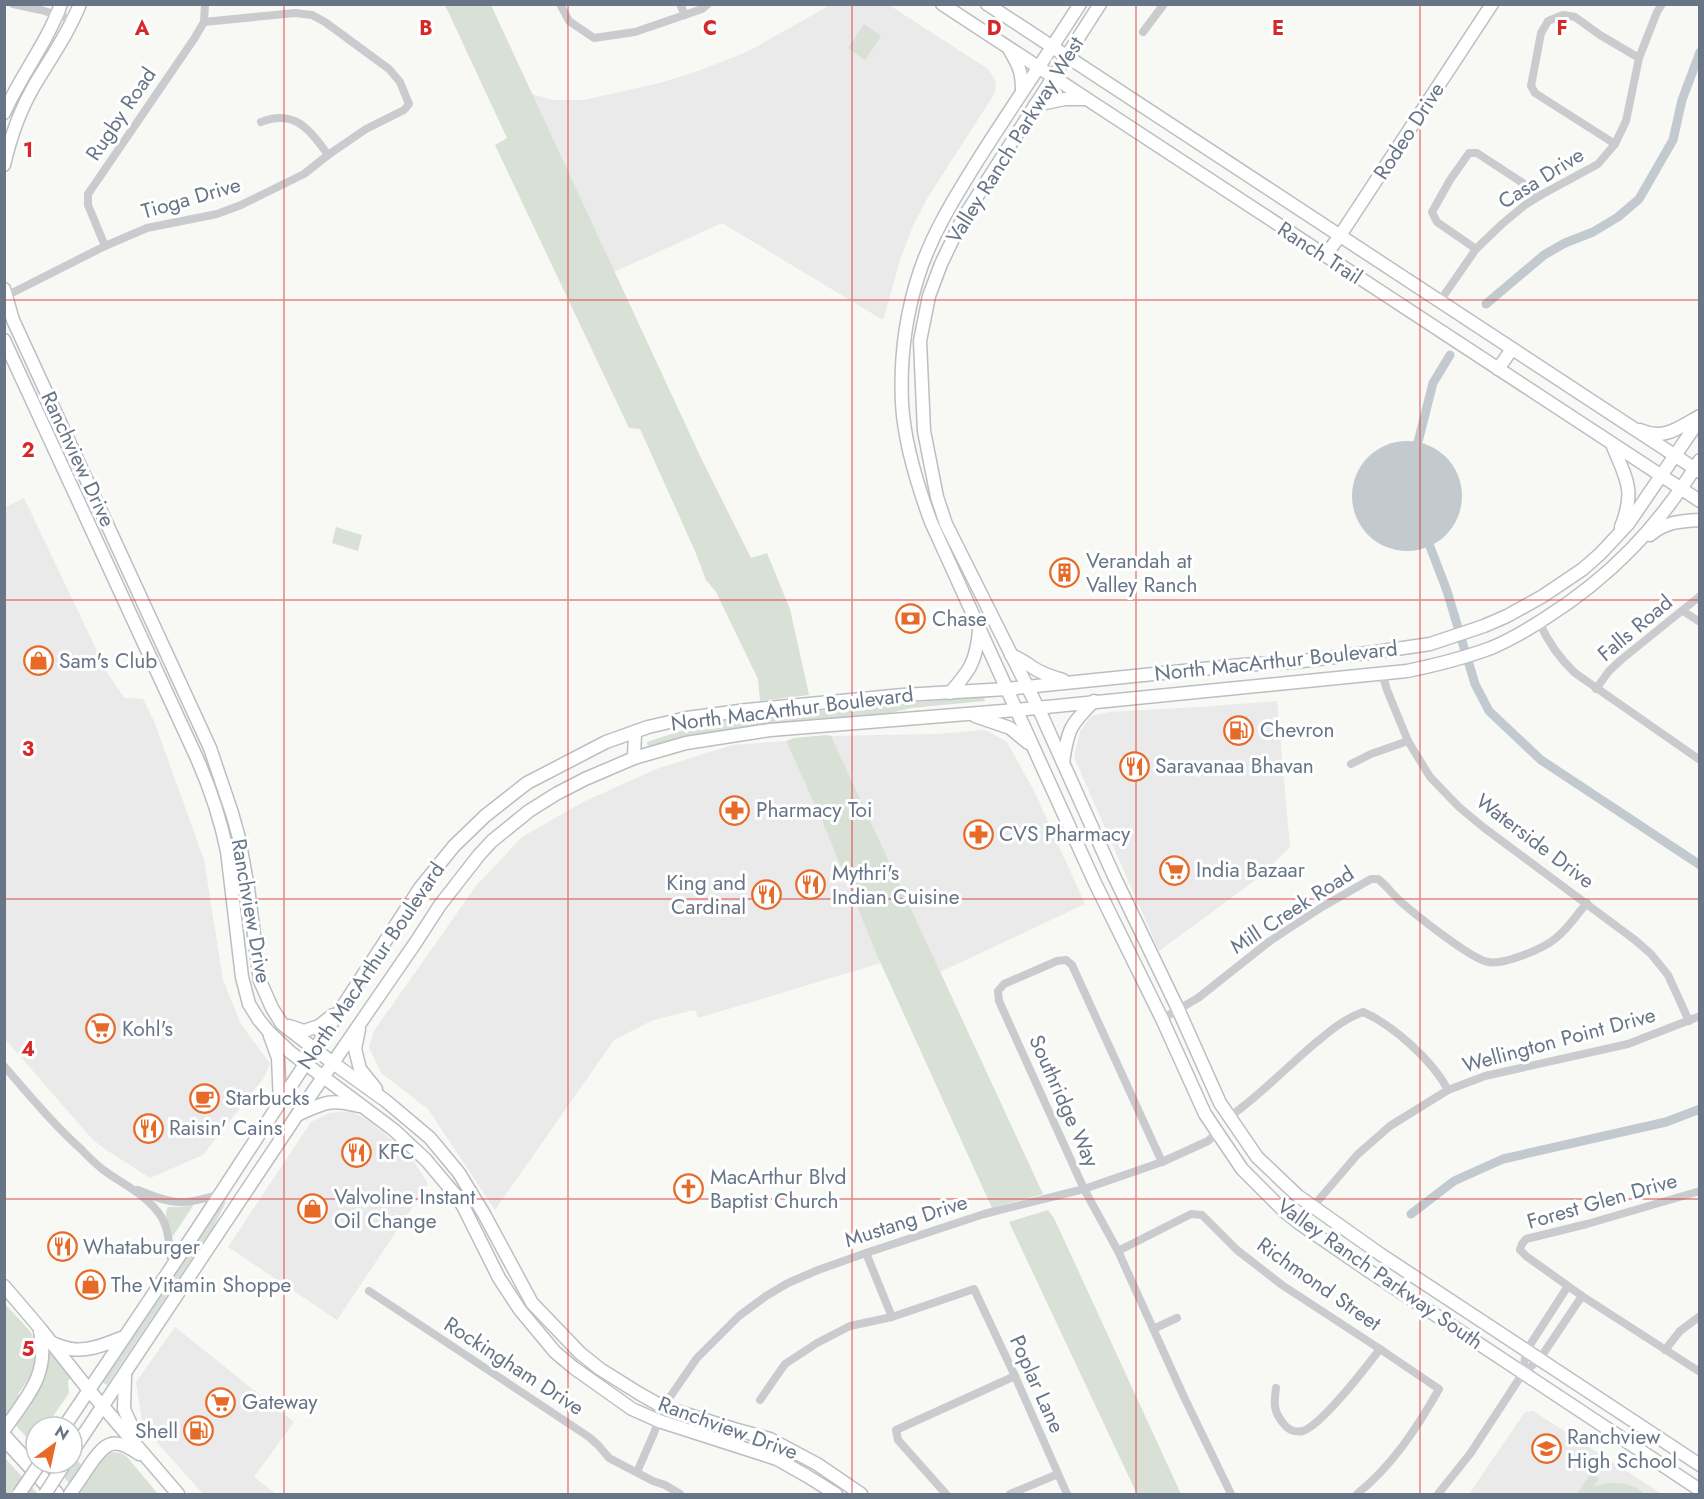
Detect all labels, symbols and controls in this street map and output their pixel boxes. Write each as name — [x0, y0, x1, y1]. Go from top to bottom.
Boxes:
text: A — [134, 14, 150, 43]
text: B — [419, 14, 433, 43]
text: C — [703, 14, 717, 43]
text: D — [987, 14, 1001, 43]
text: E — [1272, 14, 1284, 43]
text: F — [1556, 14, 1568, 43]
street label: Valley Ranch Parkway West — [939, 31, 1091, 249]
street label: Rugby Road — [79, 61, 163, 167]
street label: Rodeo Drive — [1366, 76, 1452, 185]
text: 1 — [23, 136, 33, 165]
street label: Casa Drive — [1492, 140, 1590, 216]
street label: Tioga Drive — [138, 170, 244, 226]
street label: Ranch Trail — [1272, 214, 1368, 292]
street label: Ranchview Drive — [33, 386, 123, 532]
text: 2 — [21, 436, 35, 465]
place label: Verandah at Valley Ranch — [1086, 546, 1198, 600]
building icon: Verandah at Valley Ranch — [1049, 557, 1081, 589]
street label: Falls Road — [1591, 588, 1679, 668]
bank icon: Chase — [895, 603, 927, 635]
place label: Chase — [932, 604, 987, 634]
street label: North MacArthur Boulevard — [1153, 633, 1399, 689]
shop icon: Sam's Club — [22, 645, 54, 677]
place label: Sam's Club — [59, 646, 157, 676]
street label: North MacArthur Boulevard — [669, 679, 915, 739]
fuel station icon: Chevron — [1223, 714, 1255, 746]
place label: Chevron — [1260, 715, 1335, 745]
text: 3 — [22, 735, 34, 764]
restaurant icon: Saravanaa Bhavan — [1118, 750, 1150, 782]
place label: Saravanaa Bhavan — [1155, 751, 1314, 781]
street label: Waterside Drive — [1469, 786, 1601, 896]
pharmacy icon: Pharmacy Toi — [719, 794, 751, 826]
place label: Pharmacy Toi — [756, 795, 873, 825]
pharmacy icon: CVS Pharmacy — [962, 818, 994, 850]
place label: CVS Pharmacy — [999, 819, 1131, 849]
street label: Ranchview Drive — [224, 836, 279, 986]
supermarket icon: India Bazaar — [1159, 854, 1191, 886]
place label: India Bazaar — [1196, 855, 1306, 885]
street label: North MacArthur Boulevard — [290, 856, 452, 1076]
place label: Mythri's Indian Cuisine — [832, 858, 960, 912]
street label: Mill Creek Road — [1224, 859, 1360, 961]
place label: King and Cardinal — [666, 868, 746, 922]
restaurant icon: Mythri's Indian Cuisine — [795, 869, 827, 901]
restaurant icon: King and Cardinal — [751, 879, 783, 911]
street label: Wellington Point Drive — [1459, 1000, 1659, 1080]
supermarket icon: Kohl's — [85, 1013, 117, 1045]
place label: Kohl's — [122, 1014, 173, 1044]
street label: Southridge Way — [1021, 1030, 1107, 1173]
text: 4 — [21, 1035, 35, 1064]
cafe icon: Starbucks — [188, 1082, 220, 1114]
place label: Starbucks — [225, 1083, 310, 1113]
restaurant icon: Raisin' Cains — [132, 1112, 164, 1144]
place label: Raisin' Cains — [169, 1113, 282, 1143]
restaurant icon: KFC — [341, 1136, 373, 1168]
place label: KFC — [378, 1137, 415, 1167]
place label: MacArthur Blvd Baptist Church — [710, 1162, 847, 1216]
street label: Forest Glen Drive — [1523, 1165, 1681, 1237]
church icon: MacArthur Blvd Baptist Church — [673, 1173, 705, 1205]
place label: Valvoline Instant Oil Change — [334, 1182, 475, 1236]
street label: Mustang Drive — [841, 1187, 971, 1255]
street label: Valley Ranch Parkway South — [1271, 1191, 1489, 1357]
shop icon: Valvoline Instant Oil Change — [297, 1193, 329, 1225]
street label: Richmond Street — [1251, 1230, 1387, 1338]
restaurant icon: Whataburger — [46, 1231, 78, 1263]
place label: Whataburger — [83, 1232, 201, 1262]
shop icon: The Vitamin Shoppe — [74, 1269, 106, 1301]
place label: The Vitamin Shoppe — [111, 1270, 291, 1300]
street label: Rockingham Drive — [438, 1309, 590, 1423]
street label: Poplar Lane — [1002, 1330, 1072, 1438]
text: 5 — [22, 1335, 35, 1364]
supermarket icon: Gateway — [205, 1386, 237, 1418]
place label: Gateway — [242, 1387, 318, 1417]
street label: Ranchview Drive — [654, 1389, 802, 1467]
north arrow — [24, 1415, 84, 1475]
fuel station icon: Shell — [183, 1415, 215, 1447]
place label: Shell — [135, 1416, 178, 1446]
text: N — [50, 1420, 73, 1446]
place label: Ranchview High School — [1567, 1422, 1677, 1476]
school or university icon: Ranchview High School — [1530, 1433, 1562, 1465]

